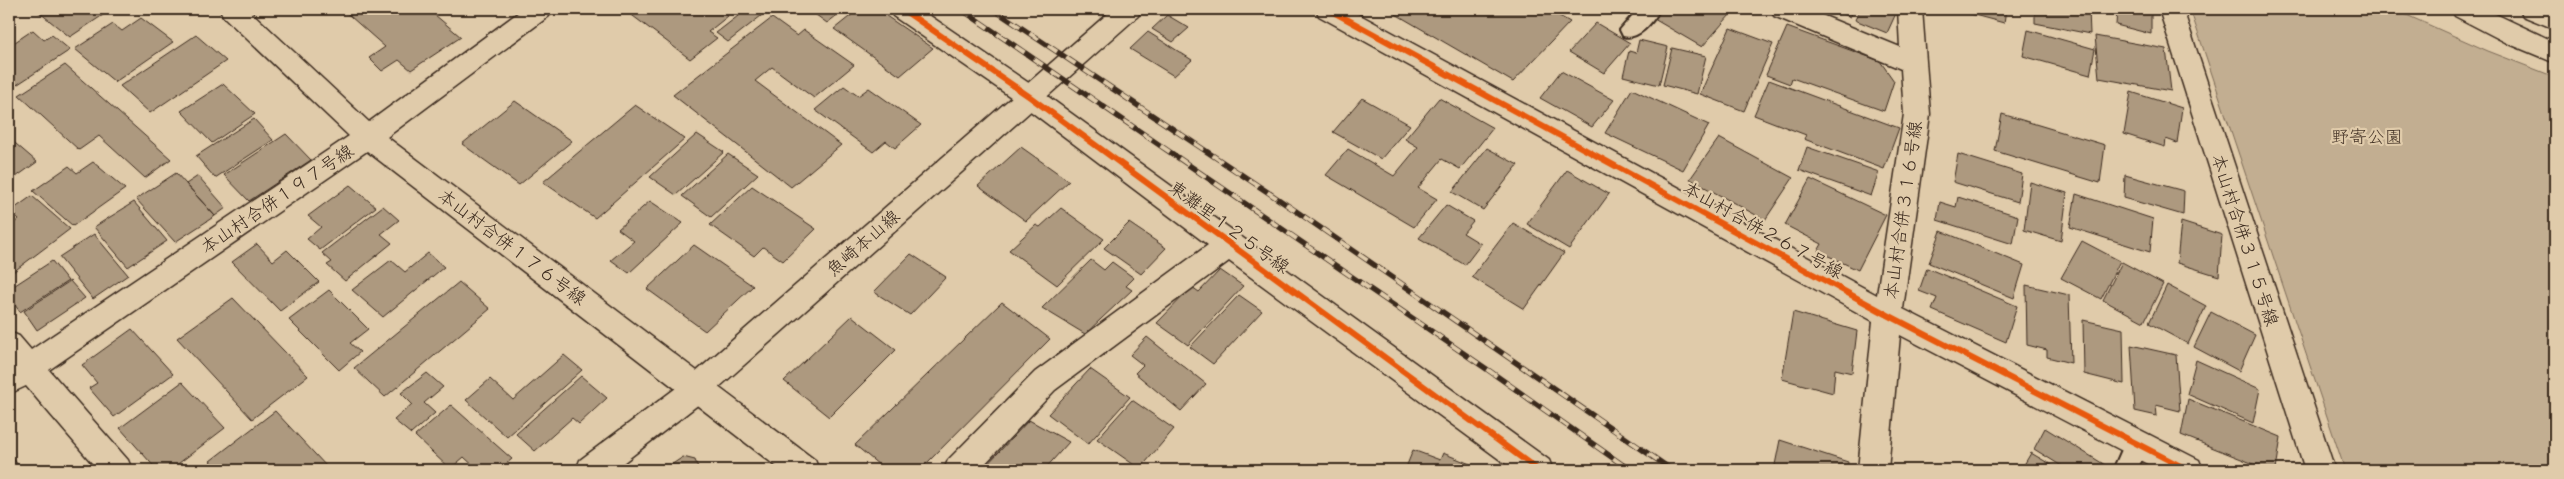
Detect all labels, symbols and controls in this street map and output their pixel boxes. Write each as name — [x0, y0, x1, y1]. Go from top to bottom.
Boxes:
street label: 本山村合併３１６号線 — [1879, 119, 1927, 301]
park label: 野寄公園 — [2331, 125, 2403, 149]
street label: 本山村合併１９７号線 — [196, 139, 358, 259]
street label: 本山村合併３１５号線 — [2206, 151, 2284, 329]
street label: 東灘里１２５号線 — [1164, 175, 1294, 279]
street label: 本山村合併２６７号線 — [1678, 176, 1848, 284]
street label: 本山村合併１７６号線 — [433, 183, 591, 311]
street label: 魚崎本山線 — [821, 204, 905, 282]

